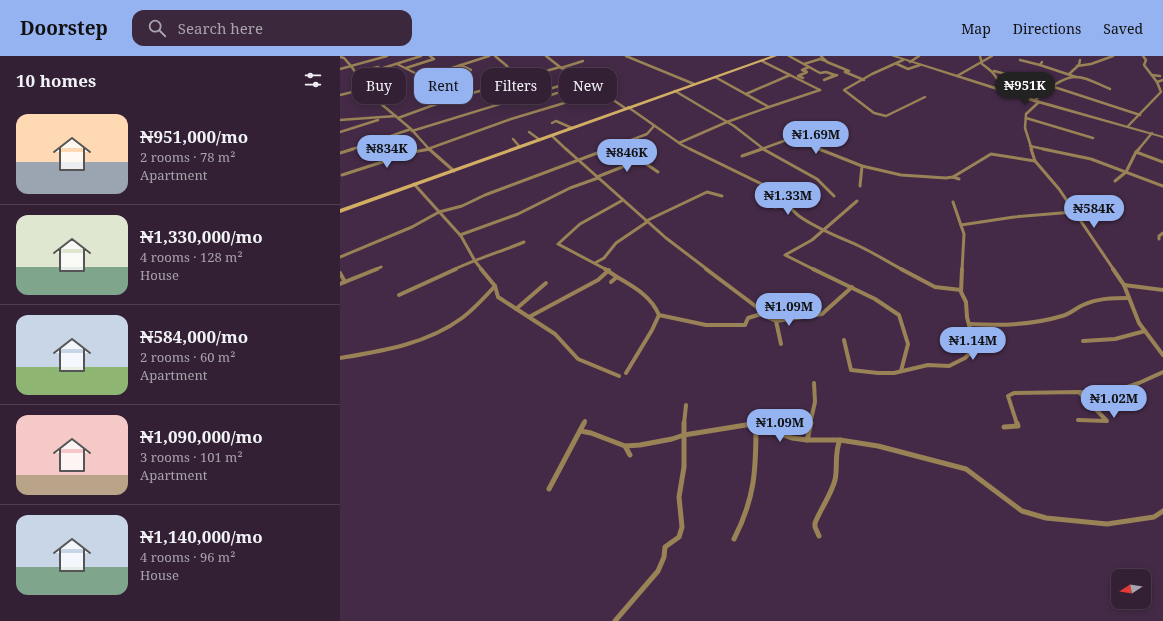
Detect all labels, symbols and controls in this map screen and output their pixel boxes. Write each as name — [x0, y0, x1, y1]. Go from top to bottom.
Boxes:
search box — [132, 10, 412, 46]
text: Doorstep — [20, 15, 108, 41]
icon: search — [146, 17, 168, 39]
text: Search here — [178, 18, 263, 38]
text: Map — [961, 19, 991, 38]
text: Directions — [1013, 19, 1081, 38]
text: Saved — [1103, 19, 1143, 38]
chip: Buy — [352, 68, 406, 104]
chip: Rent — [414, 68, 473, 104]
chip: Filters — [481, 68, 551, 104]
chip: New — [559, 68, 617, 104]
text: 10 homes — [16, 69, 96, 92]
icon: filters — [302, 69, 324, 91]
pin: ₦951K — [997, 72, 1053, 106]
text: ₦951K — [1004, 76, 1046, 94]
pin: ₦1.69M — [783, 121, 849, 155]
text: ₦951,000/mo — [140, 125, 248, 148]
text: ₦1.69M — [792, 125, 840, 143]
icon: home — [48, 130, 96, 178]
pin: ₦834K — [359, 135, 415, 169]
text: ₦834K — [366, 139, 408, 157]
pin: ₦846K — [599, 139, 655, 173]
text: ₦846K — [606, 143, 648, 161]
text: 2 rooms · 78 m² — [140, 148, 235, 166]
text: Apartment — [140, 166, 207, 184]
pin: ₦1.33M — [755, 182, 821, 216]
text: ₦1.33M — [764, 186, 812, 204]
pin: ₦584K — [1066, 195, 1122, 229]
text: ₦584K — [1073, 199, 1115, 217]
text: ₦1,330,000/mo — [140, 225, 263, 248]
icon: home — [48, 231, 96, 279]
text: 4 rooms · 128 m² — [140, 248, 243, 266]
text: House — [140, 266, 179, 284]
pin: ₦1.09M — [756, 293, 822, 327]
text: ₦1.09M — [765, 297, 813, 315]
text: ₦584,000/mo — [140, 325, 248, 348]
pin: ₦1.14M — [940, 327, 1006, 361]
icon: home — [48, 331, 96, 379]
text: ₦1.14M — [949, 331, 997, 349]
text: 2 rooms · 60 m² — [140, 348, 235, 366]
text: Apartment — [140, 366, 207, 384]
pin: ₦1.02M — [1081, 385, 1147, 419]
text: ₦1.02M — [1090, 389, 1138, 407]
pin: ₦1.09M — [747, 409, 813, 443]
text: ₦1.09M — [756, 413, 804, 431]
text: ₦1,090,000/mo — [140, 425, 263, 448]
icon: home — [48, 431, 96, 479]
text: 3 rooms · 101 m² — [140, 448, 243, 466]
text: Apartment — [140, 466, 207, 484]
text: ₦1,140,000/mo — [140, 525, 263, 548]
icon: home — [48, 531, 96, 579]
text: 4 rooms · 96 m² — [140, 548, 235, 566]
text: House — [140, 566, 179, 584]
north arrow — [1111, 569, 1151, 609]
map controls — [1111, 569, 1151, 609]

